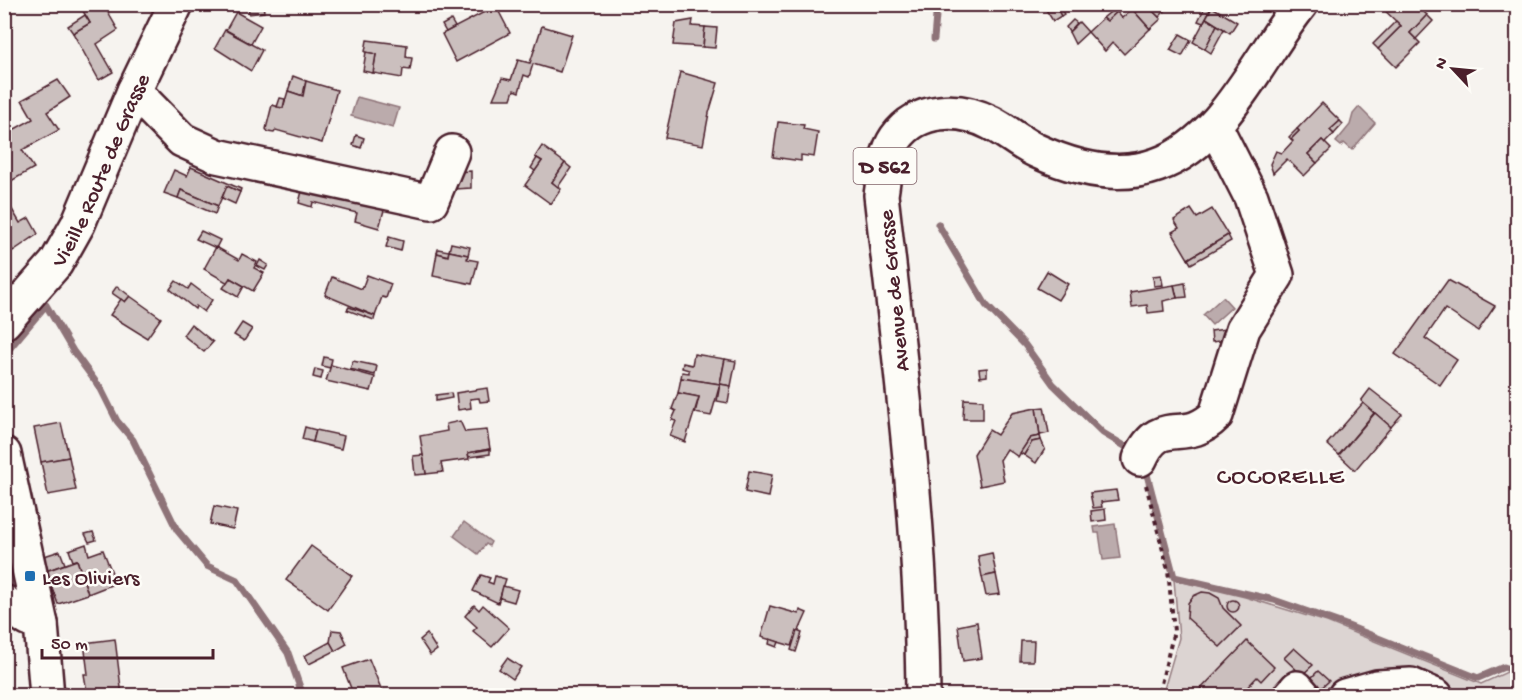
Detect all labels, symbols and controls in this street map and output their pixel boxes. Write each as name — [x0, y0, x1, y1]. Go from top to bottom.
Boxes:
north arrow — [1423, 39, 1483, 99]
text: N — [1432, 55, 1454, 73]
street label: Vieille Route de Grasse — [47, 69, 158, 273]
road number: D 562 — [854, 148, 916, 184]
street label: Avenue de Grasse — [875, 208, 917, 373]
district label: COCORELLE — [1217, 464, 1345, 493]
place label: Les Oliviers — [42, 567, 140, 593]
marker: Les Oliviers — [23, 569, 37, 583]
scale bar — [42, 622, 213, 660]
text: 50 m — [51, 635, 88, 656]

